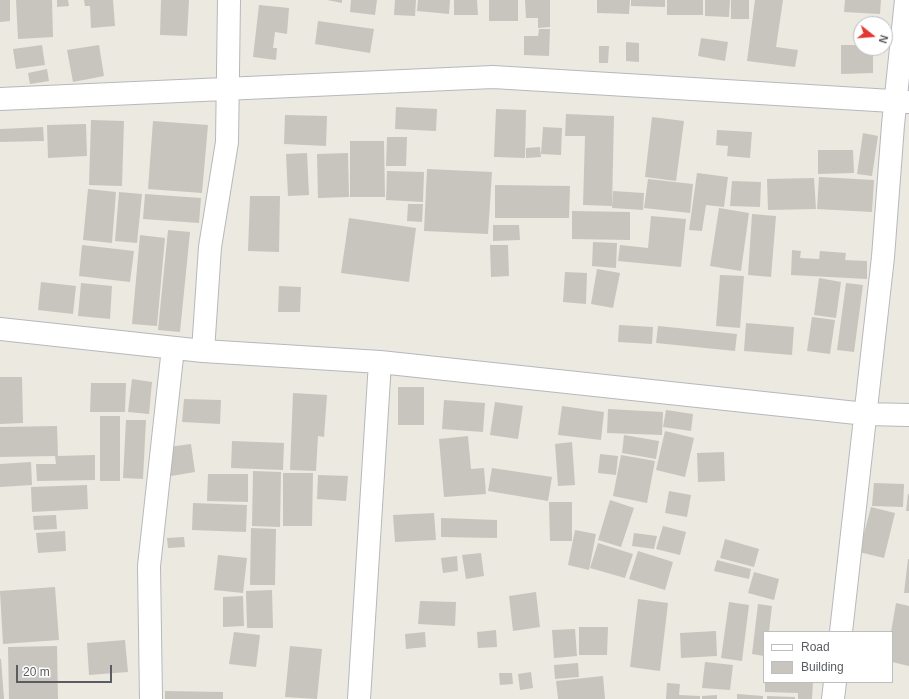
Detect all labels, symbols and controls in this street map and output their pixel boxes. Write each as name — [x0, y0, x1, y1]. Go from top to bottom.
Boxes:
north arrow — [853, 16, 893, 56]
text: N — [877, 34, 890, 45]
legend — [763, 631, 893, 683]
text: Road — [801, 640, 830, 654]
scale bar — [18, 657, 114, 683]
text: Building — [801, 660, 844, 674]
text: 20 m — [23, 665, 50, 679]

